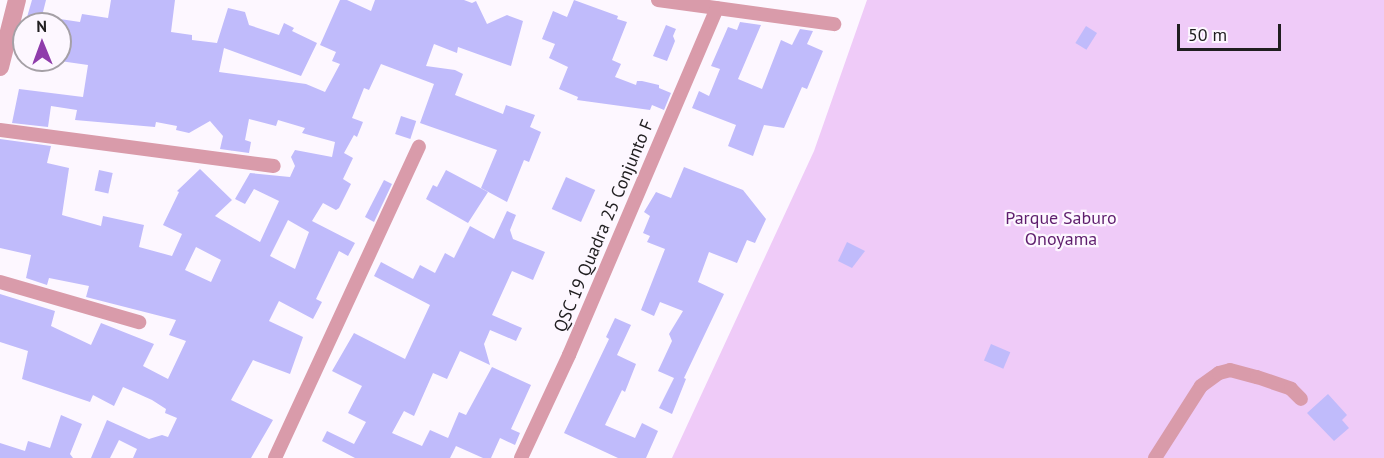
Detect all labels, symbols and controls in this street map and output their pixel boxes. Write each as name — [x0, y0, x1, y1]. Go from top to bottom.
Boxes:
north arrow — [12, 12, 72, 72]
scale bar — [1180, 12, 1284, 50]
text: N — [36, 16, 47, 36]
text: 50 m — [1188, 23, 1227, 46]
street label: QSC 19 Quadra 25 Conjunto F — [549, 116, 659, 336]
park label: Parque Saburo Onoyama — [1005, 208, 1117, 250]

